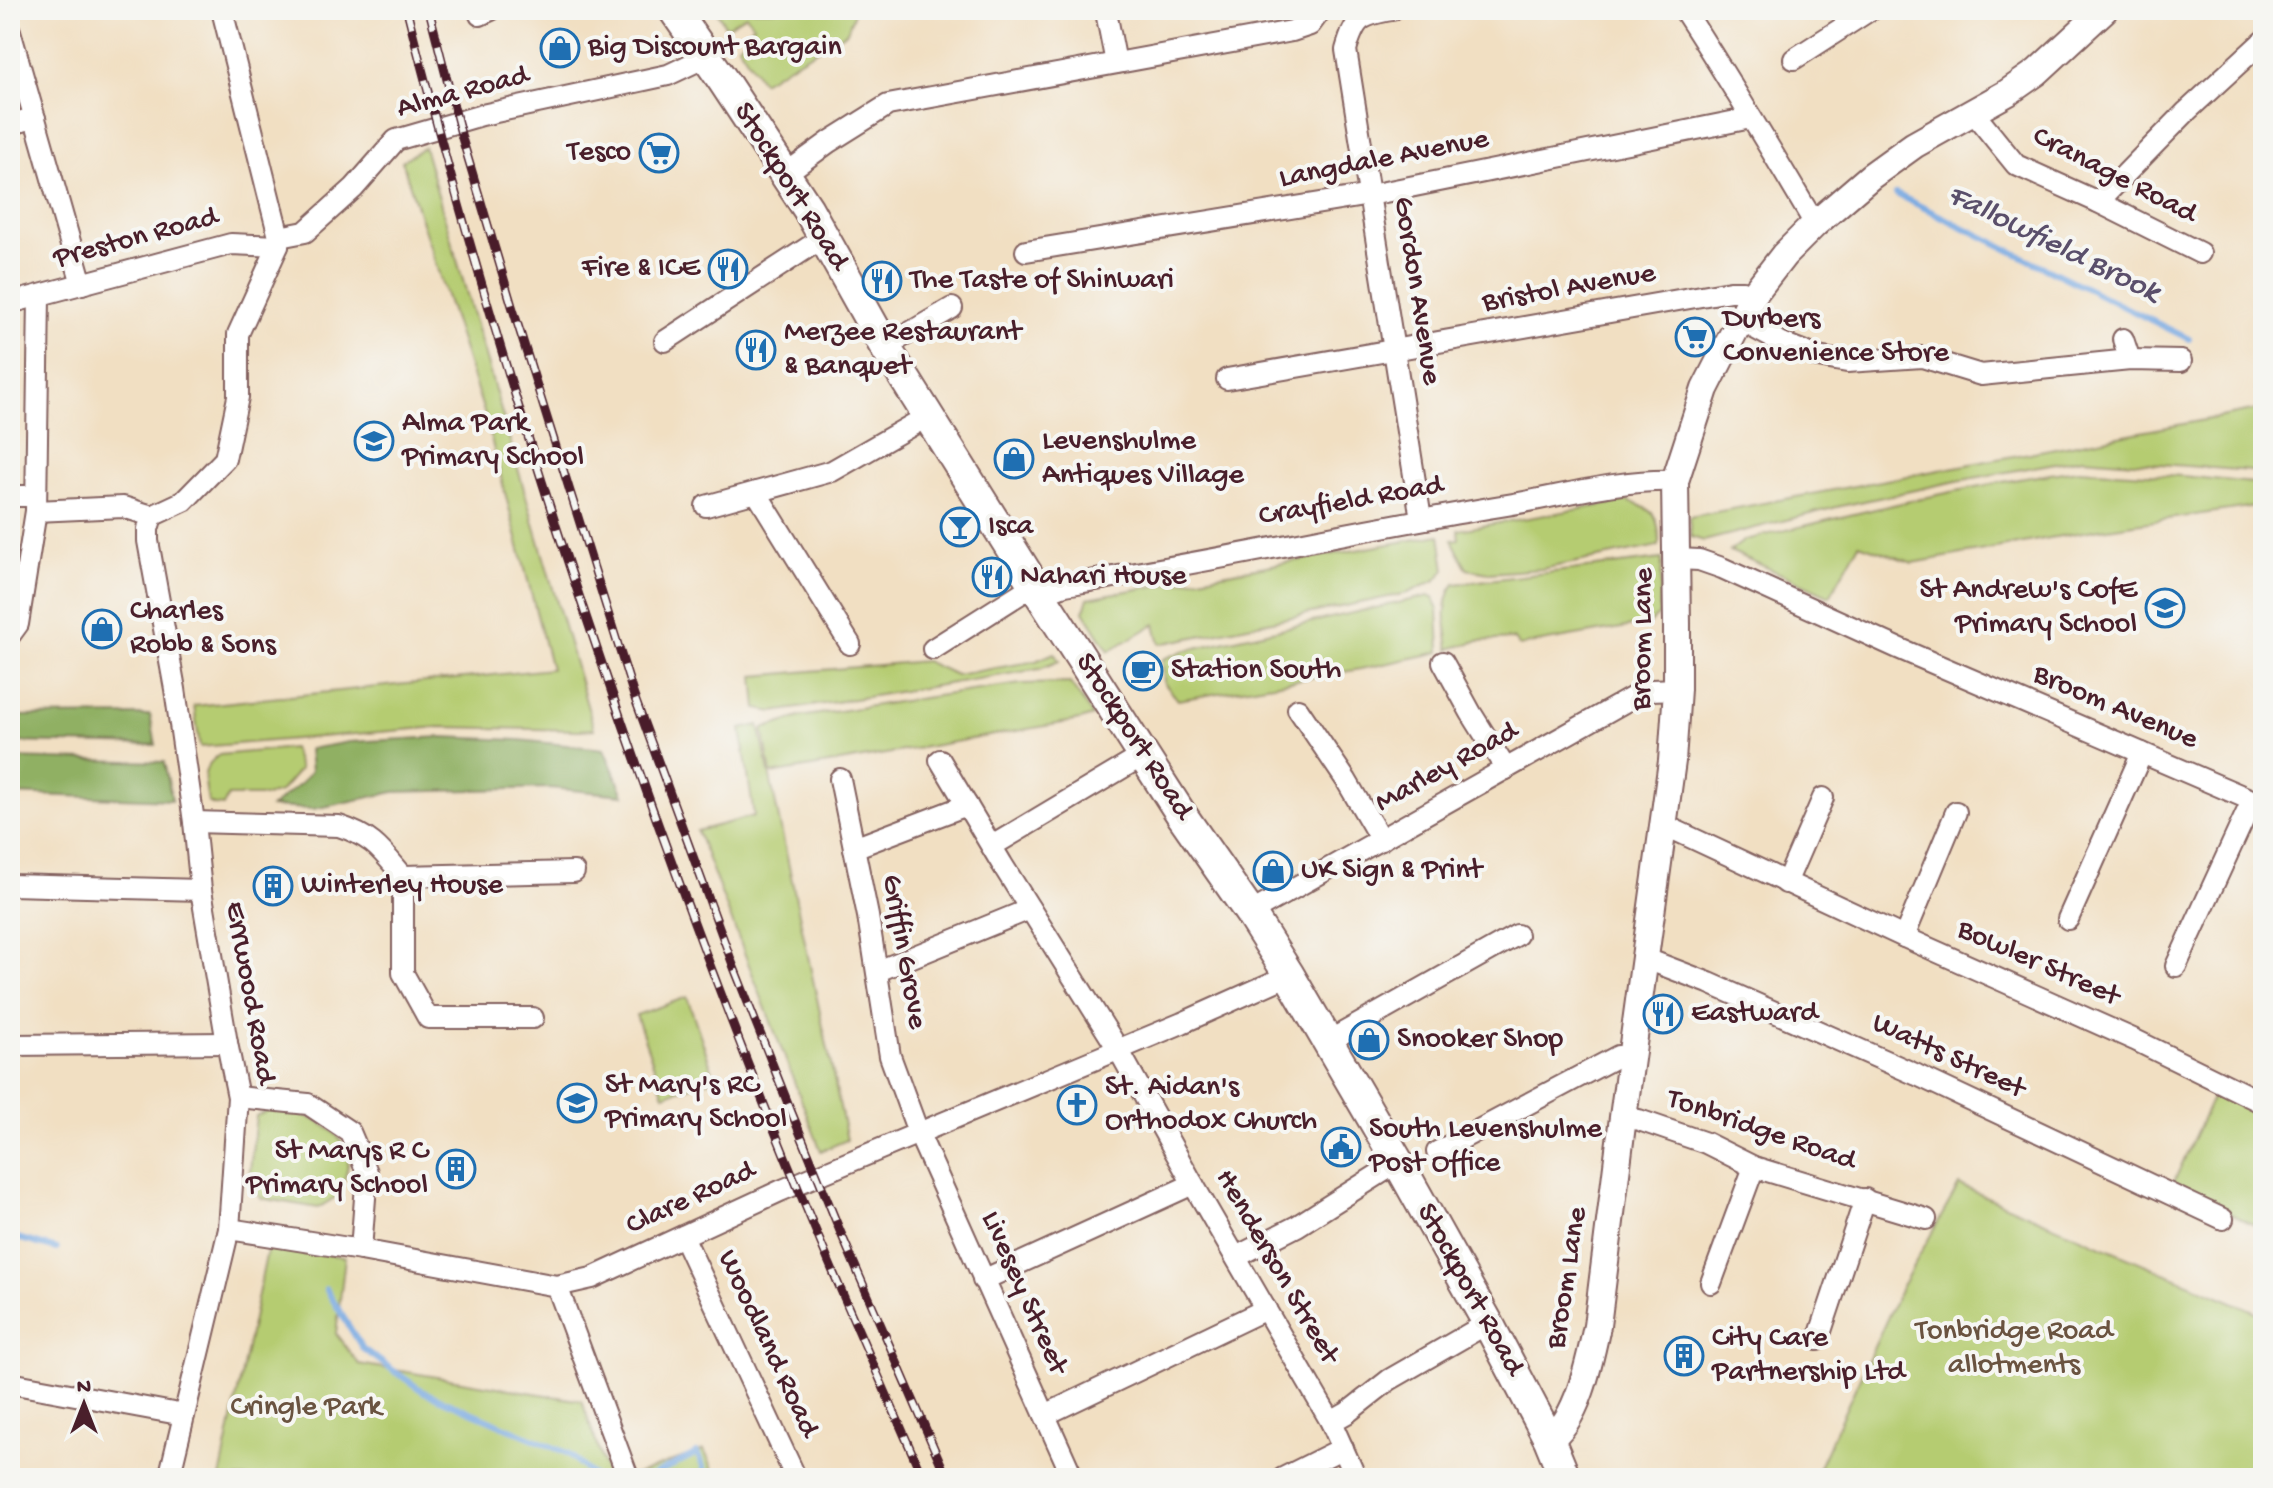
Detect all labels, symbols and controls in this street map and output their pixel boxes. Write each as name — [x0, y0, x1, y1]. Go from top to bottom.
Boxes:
shop icon: Big Discount Bargain — [539, 27, 581, 69]
place label: Big Discount Bargain — [587, 31, 842, 66]
street label: Alma Road — [393, 58, 535, 127]
street label: Stockport Road — [725, 97, 857, 279]
street label: Cranage Road — [2026, 120, 2204, 233]
street label: Langdale Avenue — [1276, 122, 1492, 197]
supermarket icon: Tesco — [638, 132, 680, 174]
place label: Tesco — [565, 136, 631, 171]
water label: Fallowfield Brook — [1941, 177, 2168, 314]
street label: Gordon Avenue — [1384, 195, 1448, 388]
street label: Preston Road — [49, 200, 224, 278]
restaurant icon: Fire & ICE — [707, 248, 749, 290]
place label: Fire & ICE — [581, 252, 701, 287]
street label: Bristol Avenue — [1479, 256, 1659, 322]
restaurant icon: The Taste of Shinwari — [861, 260, 903, 302]
place label: The Taste of Shinwari — [908, 264, 1174, 299]
place label: Durbers Convenience Store — [1721, 303, 1949, 372]
place label: Merzee Restaurant & Banquet — [784, 316, 1024, 385]
supermarket icon: Durbers Convenience Store — [1674, 316, 1716, 358]
restaurant icon: Merzee Restaurant & Banquet — [735, 329, 777, 371]
place label: Alma Park Primary School — [401, 407, 584, 476]
school or university icon: Alma Park Primary School — [353, 420, 395, 462]
place label: Levenshulme Antiques Village — [1042, 425, 1244, 494]
shop icon: Levenshulme Antiques Village — [993, 438, 1035, 480]
street label: Crayfield Road — [1256, 468, 1448, 535]
bar icon: Isca — [939, 506, 981, 548]
place label: Isca — [988, 510, 1034, 545]
restaurant icon: Nahari House — [971, 556, 1013, 598]
place label: Nahari House — [1020, 560, 1187, 595]
street label: Broom Lane — [1625, 567, 1663, 712]
place label: St Andrew's CofE Primary School — [1919, 574, 2138, 643]
school or university icon: St Andrew's CofE Primary School — [2144, 587, 2186, 629]
place label: Charles Robb & Sons — [130, 595, 277, 664]
shop icon: Charles Robb & Sons — [81, 608, 123, 650]
street label: Stockport Road — [1066, 647, 1201, 829]
cafe icon: Station South — [1122, 650, 1164, 692]
place label: Station South — [1171, 654, 1341, 689]
street label: Broom Avenue — [2026, 657, 2203, 759]
street label: Marley Road — [1370, 713, 1527, 822]
shop icon: UK Sign & Print — [1252, 850, 1294, 892]
place label: UK Sign & Print — [1301, 854, 1485, 889]
building icon: Winterley House — [252, 865, 294, 907]
place label: Winterley House — [301, 869, 503, 904]
street label: Griffin Grove — [872, 872, 934, 1032]
street label: Errwood Road — [216, 899, 283, 1089]
street label: Bowler Street — [1951, 912, 2127, 1016]
restaurant icon: Eastward — [1642, 993, 1684, 1035]
place label: Eastward — [1691, 997, 1820, 1032]
street label: Watts Street — [1866, 1006, 2033, 1109]
shop icon: Snooker Shop — [1348, 1019, 1390, 1061]
place label: Snooker Shop — [1397, 1023, 1563, 1058]
place label: St Mary's RC Primary School — [604, 1069, 787, 1138]
place label: St. Aidan's Orthodox Church — [1105, 1071, 1317, 1140]
school or university icon: St Mary's RC Primary School — [556, 1082, 598, 1124]
street label: Tonbridge Road — [1660, 1082, 1862, 1180]
church icon: St. Aidan's Orthodox Church — [1056, 1084, 1098, 1126]
place label: South Levenshulme Post Office — [1368, 1113, 1603, 1182]
public building icon: South Levenshulme Post Office — [1320, 1126, 1362, 1168]
place label: St Marys R C Primary School — [245, 1135, 430, 1204]
building icon: St Marys R C Primary School — [435, 1148, 477, 1190]
street label: Clare Road — [621, 1153, 763, 1244]
street label: Henderson Street — [1206, 1164, 1347, 1373]
street label: Stockport Road — [1407, 1198, 1532, 1384]
street label: Broom Lane — [1539, 1204, 1597, 1352]
street label: Livesey Street — [972, 1206, 1076, 1382]
street label: Woodland Road — [708, 1245, 827, 1445]
park label: Tonbridge Road allotments — [1913, 1315, 2115, 1384]
place label: City Care Partnership Ltd — [1711, 1322, 1907, 1391]
building icon: City Care Partnership Ltd — [1663, 1335, 1705, 1377]
north arrow — [44, 1364, 124, 1444]
text: N — [77, 1375, 91, 1401]
park label: Cringle Park — [230, 1391, 384, 1426]

